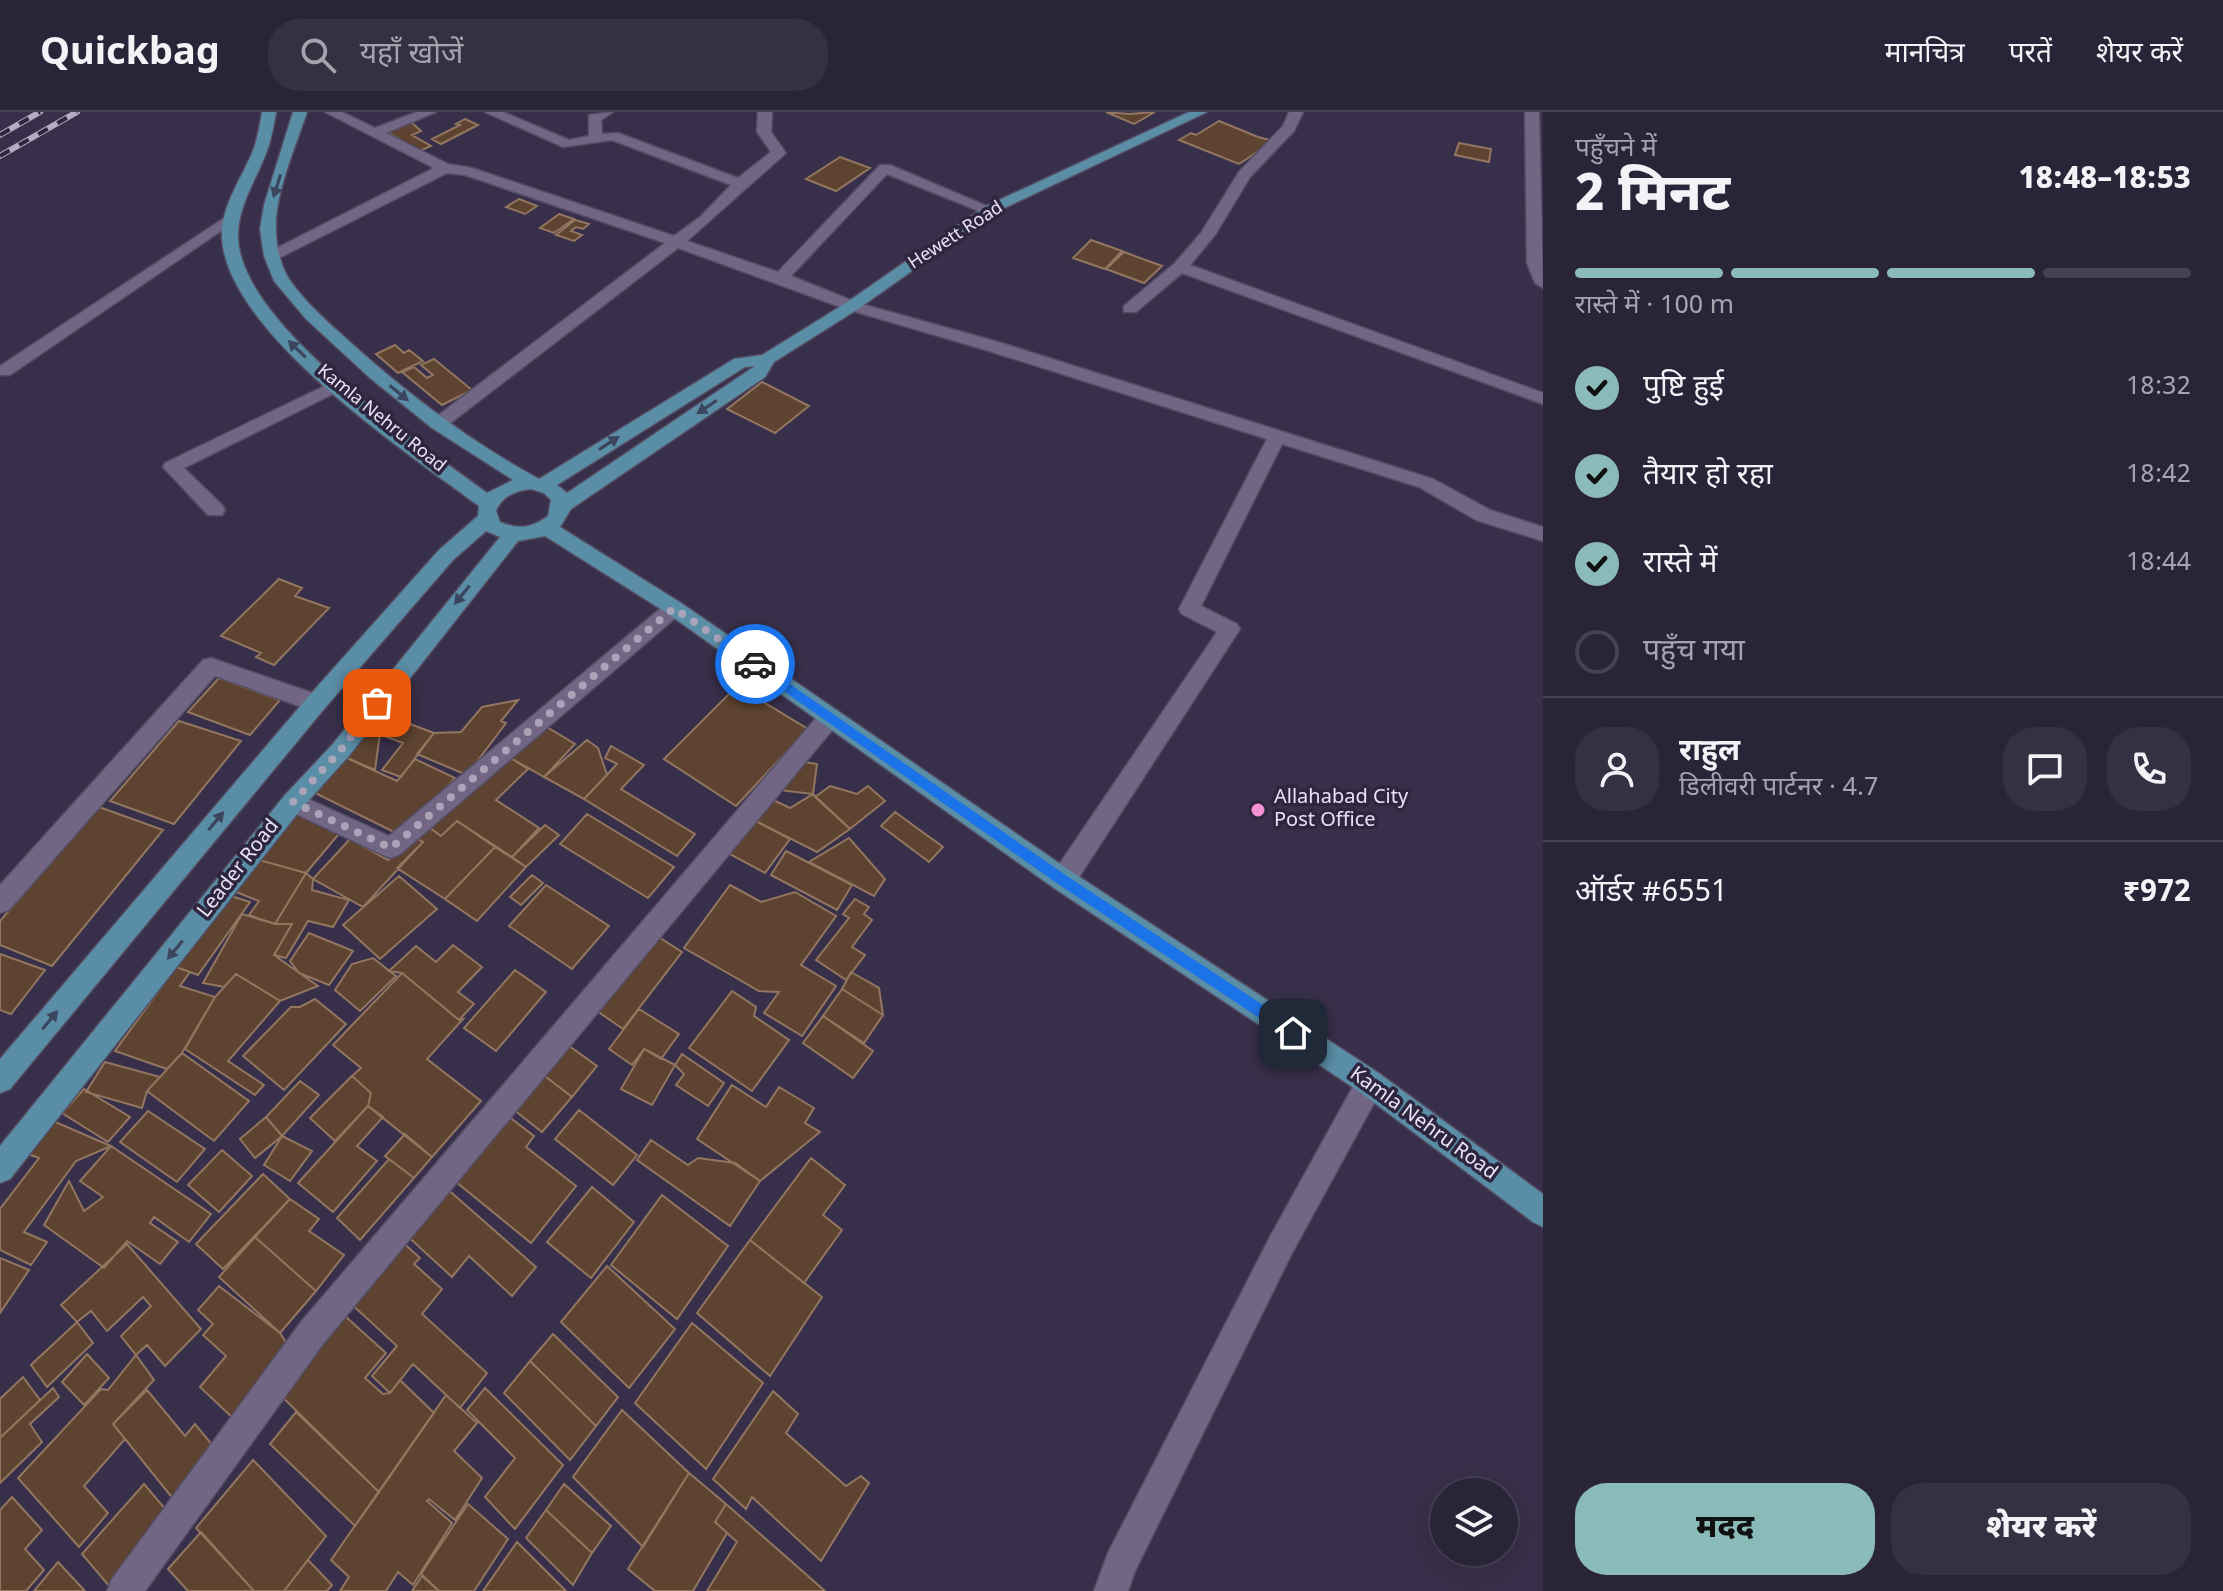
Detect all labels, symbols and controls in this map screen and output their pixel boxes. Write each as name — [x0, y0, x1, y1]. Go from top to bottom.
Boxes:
search box — [268, 19, 828, 91]
text: Quickbag — [40, 30, 220, 80]
icon: search — [296, 33, 340, 77]
text: यहाँ खोजें — [360, 36, 463, 75]
text: मानचित्र — [1885, 37, 1965, 73]
text: परतें — [2009, 37, 2052, 73]
text: शेयर करें — [2096, 37, 2183, 73]
text: पहुँचने में — [1575, 133, 1657, 167]
text: 18:48–18:53 — [2019, 161, 2191, 200]
text: 2 मिनट — [1575, 163, 1730, 231]
one-way arrow — [270, 175, 283, 199]
street label: Hewett Road — [904, 197, 1008, 275]
text: रास्ते में · 100 m — [1575, 290, 1734, 324]
one-way arrow — [288, 340, 307, 359]
street label: Kamla Nehru Road — [312, 360, 450, 478]
icon: check — [1575, 366, 1619, 410]
text: पुष्टि हुई — [1643, 369, 1724, 408]
text: 18:32 — [2126, 371, 2191, 405]
one-way arrow — [389, 384, 409, 400]
one-way arrow — [697, 400, 718, 415]
one-way arrow — [598, 436, 620, 450]
icon: check — [1575, 454, 1619, 498]
text: तैयार हो रहा — [1643, 457, 1773, 496]
text: 18:42 — [2126, 459, 2191, 493]
icon: check — [1575, 542, 1619, 586]
text: रास्ते में — [1643, 545, 1718, 584]
text: 18:44 — [2126, 547, 2191, 581]
one-way arrow — [454, 585, 471, 605]
courier — [715, 624, 795, 704]
text: पहुँच गया — [1643, 633, 1745, 672]
icon: car — [733, 642, 777, 686]
pin — [343, 669, 411, 737]
icon: bag — [355, 681, 399, 725]
button: person — [1575, 727, 1659, 811]
button: chat — [2003, 727, 2087, 811]
button: phone — [2107, 727, 2191, 811]
text: राहुल — [1679, 733, 1740, 772]
text: डिलीवरी पार्टनर · 4.7 — [1679, 772, 1878, 806]
place label: Allahabad City Post Office — [1274, 785, 1409, 834]
marker: Allahabad City Post Office — [1249, 801, 1267, 819]
one-way arrow — [208, 810, 225, 831]
street label: Leader Road — [192, 814, 286, 924]
text: ऑर्डर #6551 — [1575, 874, 1728, 913]
text: ₹972 — [2123, 874, 2191, 913]
one-way arrow — [168, 940, 184, 960]
pin — [1259, 999, 1327, 1067]
one-way arrow — [41, 1011, 58, 1031]
icon: home — [1271, 1011, 1315, 1055]
street label: Kamla Nehru Road — [1344, 1062, 1502, 1186]
map controls — [1430, 1478, 1518, 1566]
button: layers — [1430, 1478, 1518, 1566]
button: मदद — [1575, 1483, 1875, 1575]
button: शेयर करें — [1891, 1483, 2191, 1575]

